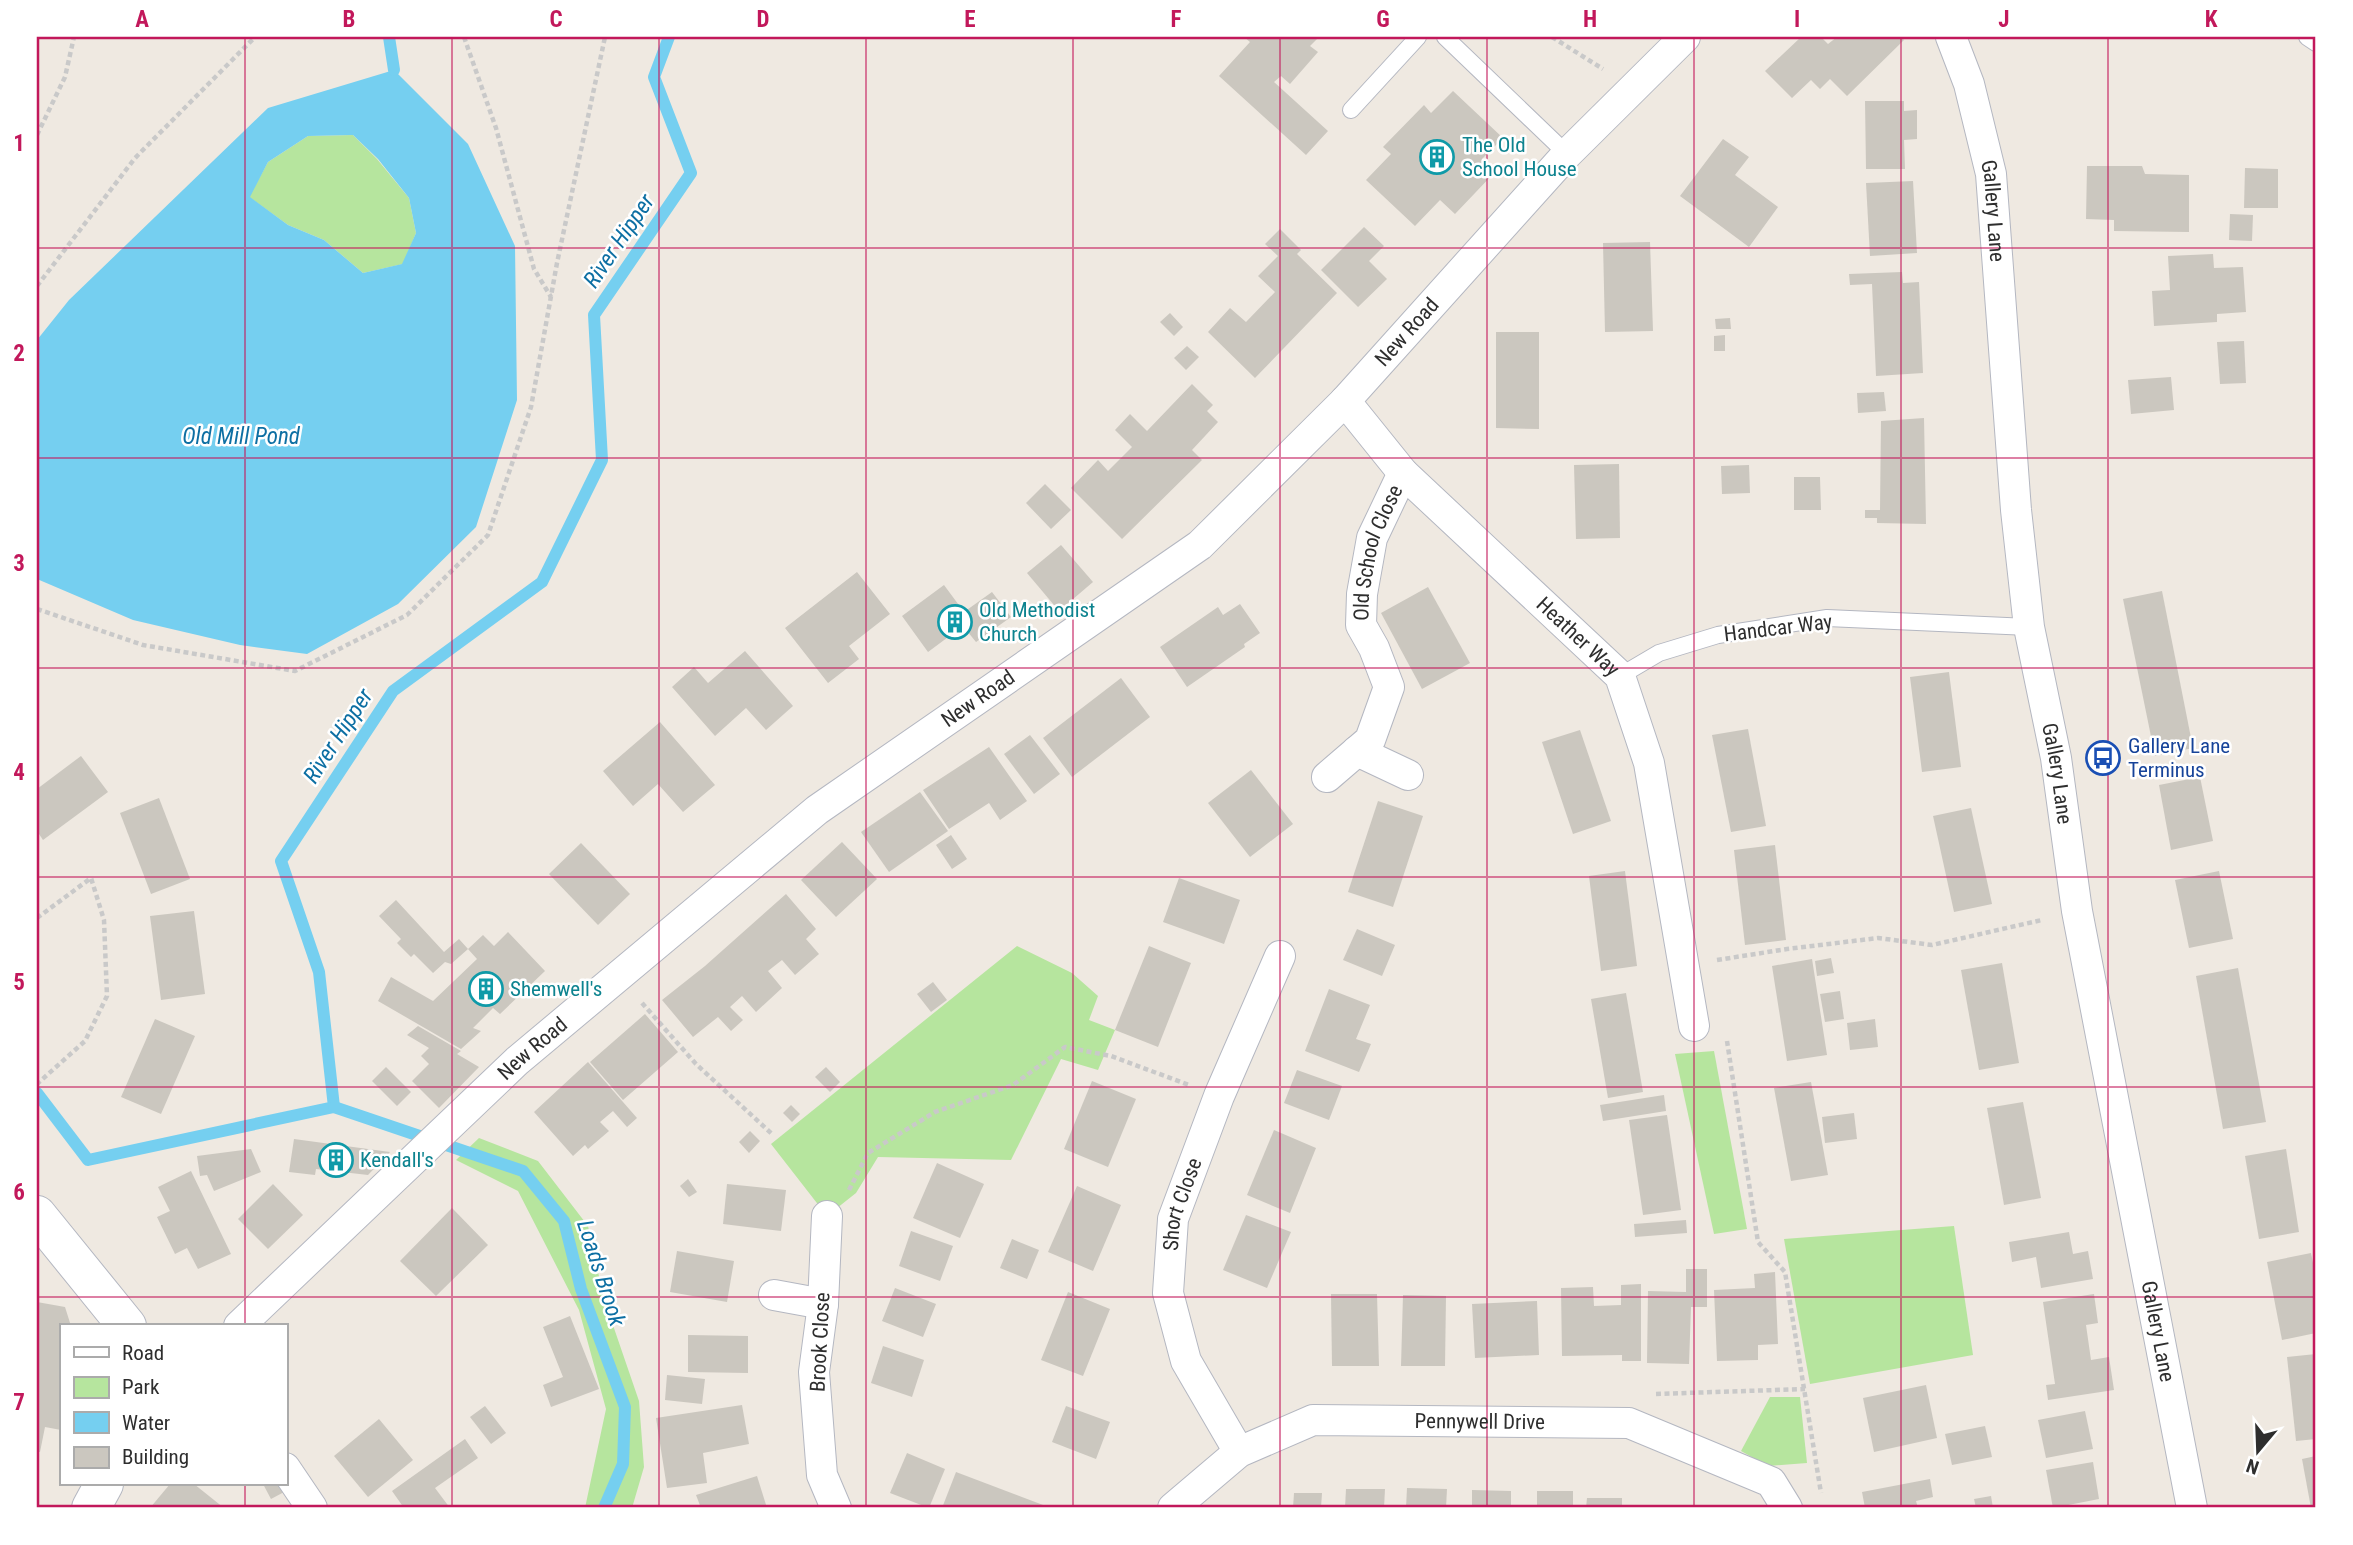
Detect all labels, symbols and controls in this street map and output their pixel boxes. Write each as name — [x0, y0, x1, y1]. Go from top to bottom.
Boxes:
text: A — [135, 6, 149, 33]
text: B — [343, 6, 355, 33]
text: C — [549, 6, 563, 33]
text: D — [757, 6, 770, 33]
text: E — [964, 6, 976, 33]
text: F — [1171, 6, 1182, 33]
text: G — [1376, 6, 1390, 33]
text: H — [1583, 6, 1597, 33]
text: I — [1794, 6, 1800, 33]
text: J — [1998, 6, 2010, 33]
text: K — [2205, 6, 2218, 33]
text: 1 — [13, 130, 25, 157]
place label: The Old School House — [1462, 133, 1577, 181]
building icon: The Old School House — [1418, 138, 1456, 176]
street label: Gallery Lane — [1976, 157, 2010, 263]
water label: River Hipper — [578, 188, 661, 293]
street label: New Road — [1370, 293, 1444, 371]
text: 2 — [13, 340, 25, 367]
water label: Old Mill Pond — [182, 423, 301, 450]
street label: Old School Close — [1349, 481, 1408, 621]
text: 3 — [13, 550, 25, 577]
street label: Heather Way — [1531, 592, 1625, 681]
place label: Old Methodist Church — [979, 598, 1095, 646]
building icon: Old Methodist Church — [936, 603, 974, 641]
street label: Handcar Way — [1722, 609, 1834, 647]
street label: New Road — [937, 665, 1019, 732]
water label: River Hipper — [298, 683, 379, 788]
street label: Gallery Lane — [2037, 721, 2077, 826]
place label: Gallery Lane Terminus — [2128, 734, 2230, 782]
bus stop icon: Gallery Lane Terminus — [2084, 739, 2122, 777]
text: 4 — [13, 759, 25, 786]
text: 5 — [13, 969, 25, 996]
building icon: Shemwell's — [467, 970, 505, 1008]
place label: Shemwell's — [510, 977, 602, 1001]
street label: New Road — [493, 1012, 572, 1085]
building icon: Kendall's — [317, 1141, 355, 1179]
place label: Kendall's — [360, 1148, 434, 1172]
street label: Short Close — [1159, 1154, 1207, 1252]
text: 6 — [13, 1179, 25, 1206]
water label: Loads Brook — [571, 1216, 631, 1330]
street label: Gallery Lane — [2137, 1279, 2179, 1384]
street label: Brook Close — [805, 1291, 835, 1392]
legend — [60, 1324, 287, 1486]
text: Road — [122, 1341, 164, 1365]
text: Park — [122, 1375, 160, 1399]
text: 7 — [13, 1389, 25, 1416]
street label: Pennywell Drive — [1415, 1409, 1545, 1434]
text: Water — [122, 1411, 170, 1435]
north arrow — [2224, 1416, 2294, 1486]
text: Building — [122, 1445, 189, 1469]
text: N — [2243, 1454, 2262, 1479]

